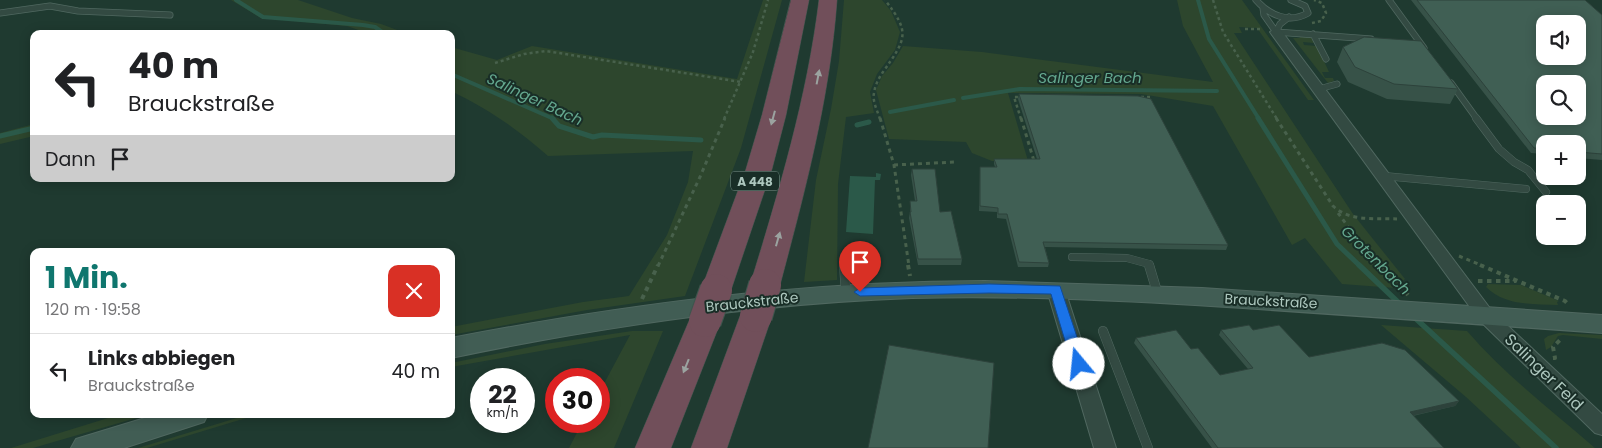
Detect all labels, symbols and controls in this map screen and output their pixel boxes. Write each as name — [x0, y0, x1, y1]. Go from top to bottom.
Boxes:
map controls — [1536, 15, 1586, 245]
button: sound — [1536, 15, 1586, 65]
text: 40 m — [128, 41, 219, 90]
icon: left — [45, 50, 110, 115]
water label: Salinger Bach — [1038, 67, 1142, 88]
water label: Salinger Bach — [484, 68, 586, 130]
one-way arrow — [814, 68, 822, 84]
button: search — [1536, 75, 1586, 125]
text: Brauckstraße — [128, 88, 275, 119]
one-way arrow — [769, 111, 777, 126]
button: + — [1536, 135, 1586, 185]
icon: arrive — [106, 145, 134, 173]
text: Dann — [45, 146, 96, 173]
road number: A 448 — [731, 172, 779, 190]
button: − — [1536, 195, 1586, 245]
water label: Grotenbach — [1337, 221, 1415, 299]
one-way arrow — [775, 231, 783, 246]
pin — [839, 241, 881, 292]
icon: arrive — [846, 248, 874, 276]
text: 1 Min. — [45, 256, 128, 299]
button: close — [388, 265, 440, 317]
street label: Brauckstraße — [705, 287, 800, 317]
street label: Brauckstraße — [1224, 289, 1318, 313]
text: 120 m · 19:58 — [45, 298, 141, 321]
street label: Salinger Feld — [1499, 328, 1589, 416]
position arrow — [1052, 337, 1104, 389]
text: Links abbiegen — [88, 345, 235, 372]
icon: left — [45, 357, 73, 385]
text: 40 m — [391, 358, 440, 385]
one-way arrow — [682, 359, 690, 374]
speed limit sign: 30 — [545, 368, 610, 433]
text: Brauckstraße — [88, 374, 195, 397]
text: 22 — [488, 377, 517, 412]
text: km/h — [487, 404, 518, 421]

